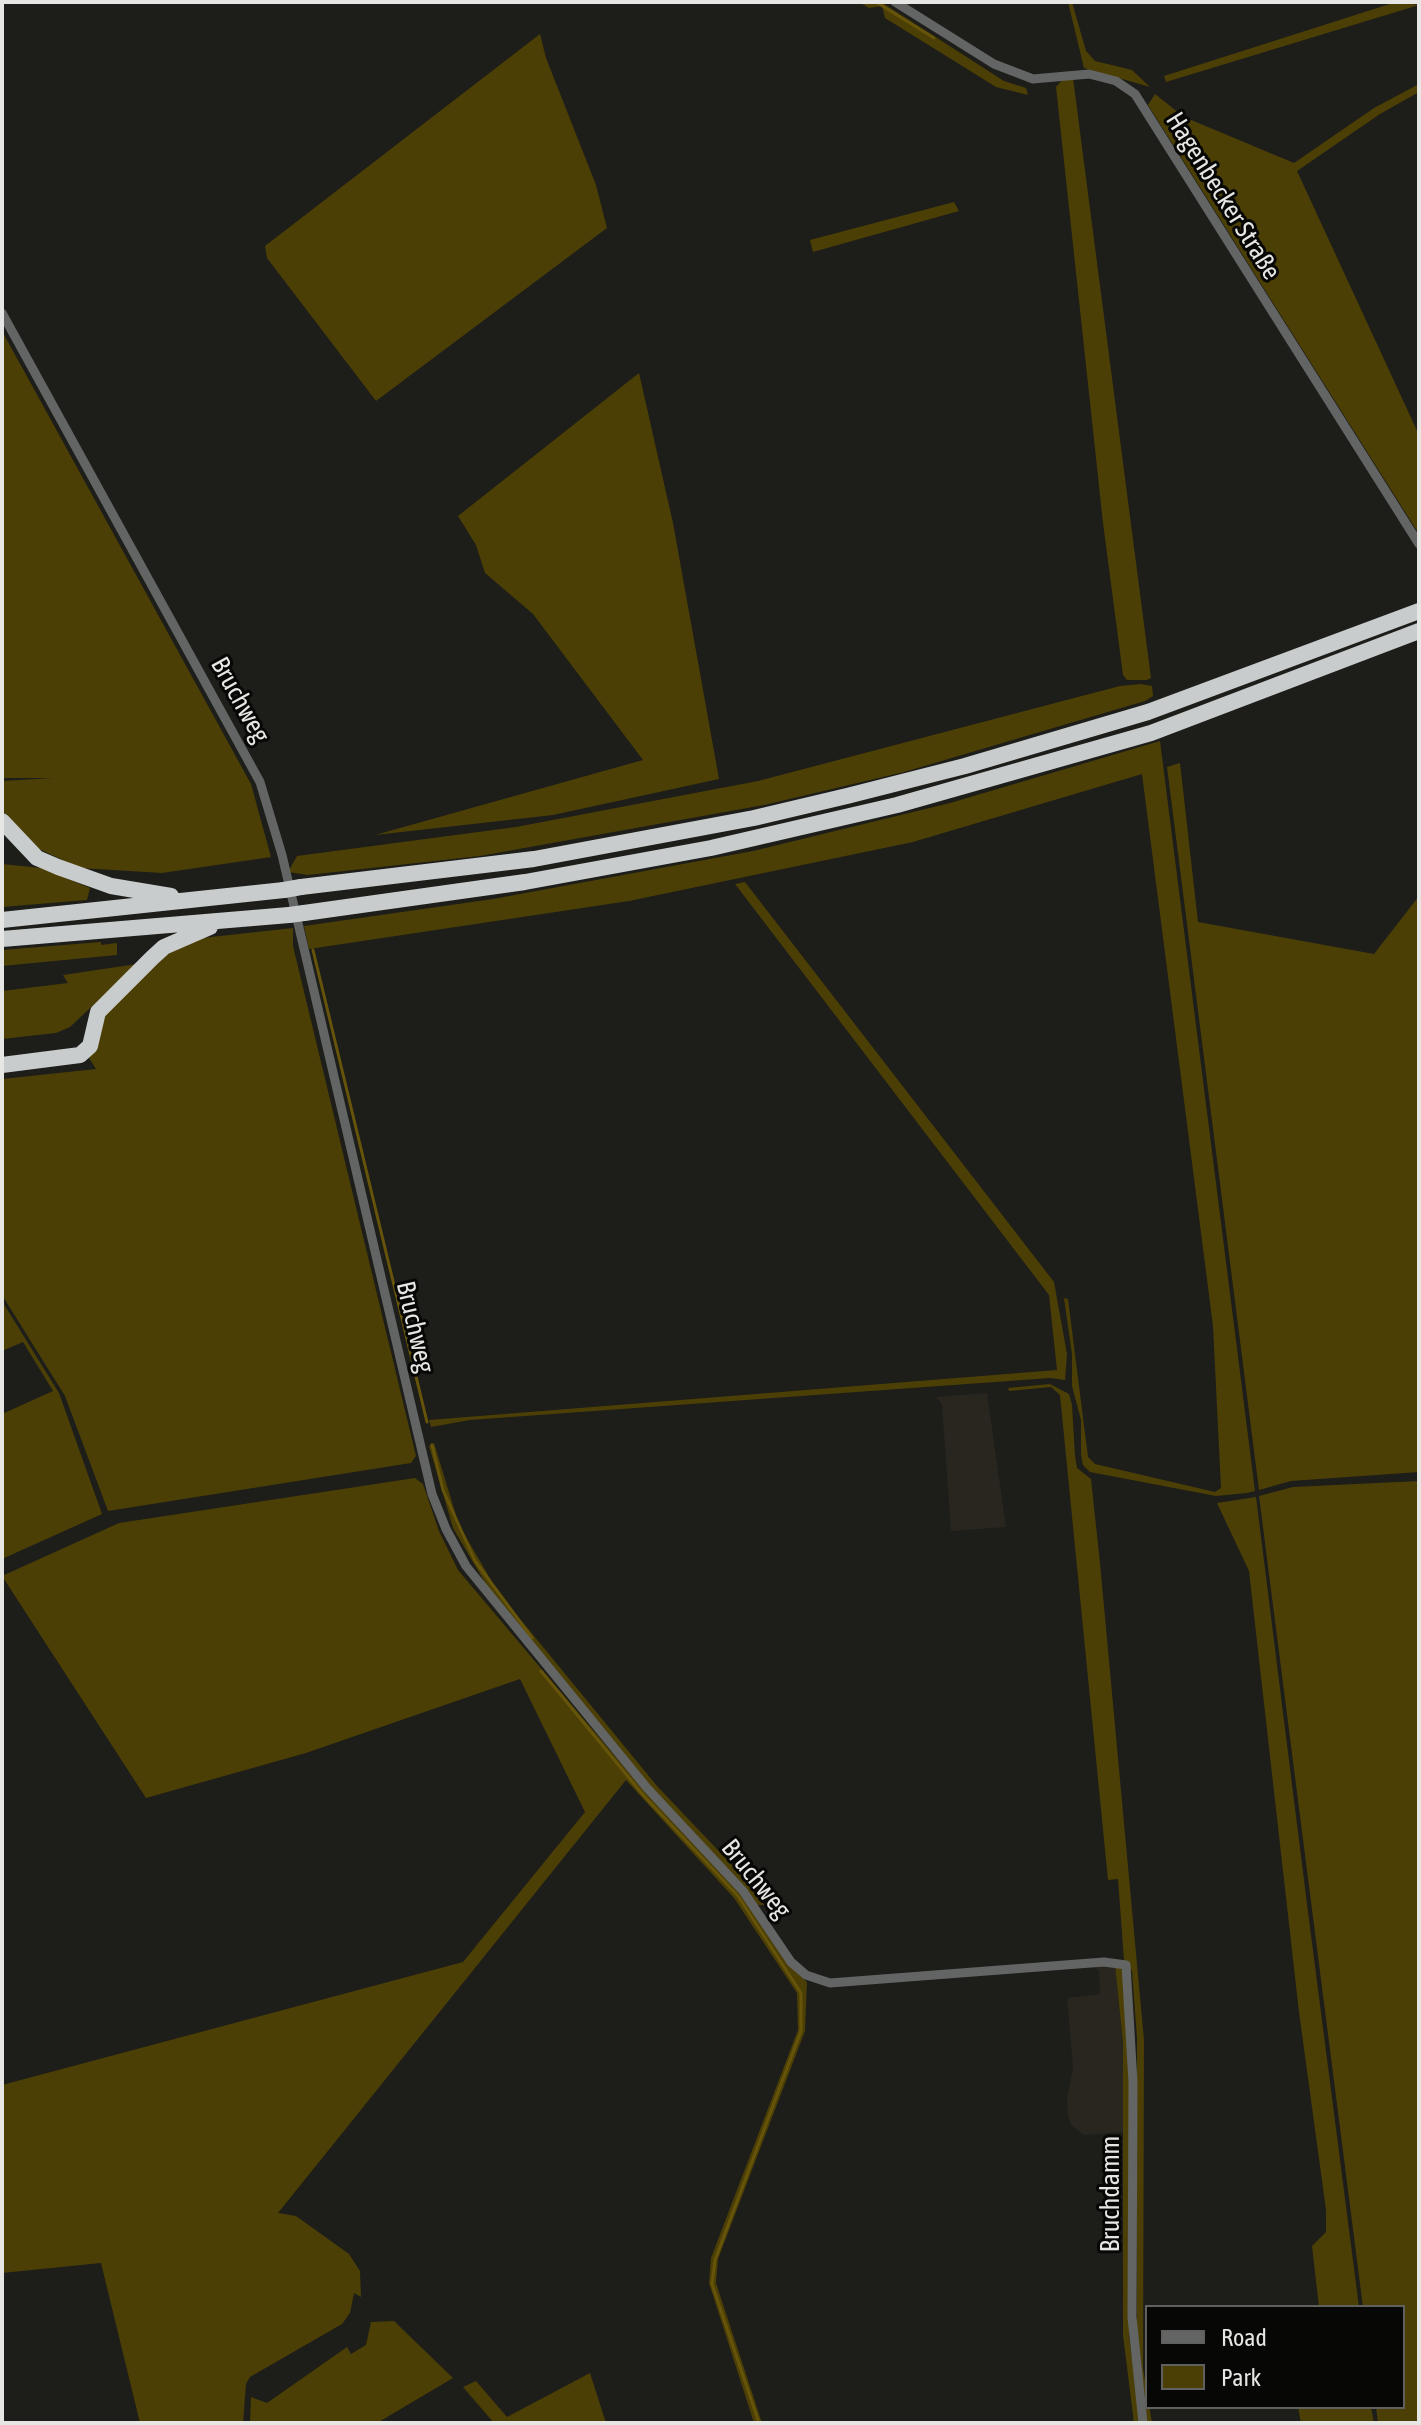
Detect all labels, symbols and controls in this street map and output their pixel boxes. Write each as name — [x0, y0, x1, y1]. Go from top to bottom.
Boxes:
street label: Hagenbecker Straße — [1159, 107, 1287, 285]
street label: Bruchweg — [204, 652, 276, 748]
street label: Bruchweg — [389, 1278, 441, 1376]
street label: Bruchweg — [715, 1833, 797, 1925]
street label: Bruchdamm — [1095, 2136, 1127, 2252]
legend — [1145, 2305, 1405, 2409]
text: Road — [1221, 2324, 1267, 2351]
text: Park — [1221, 2364, 1261, 2391]

